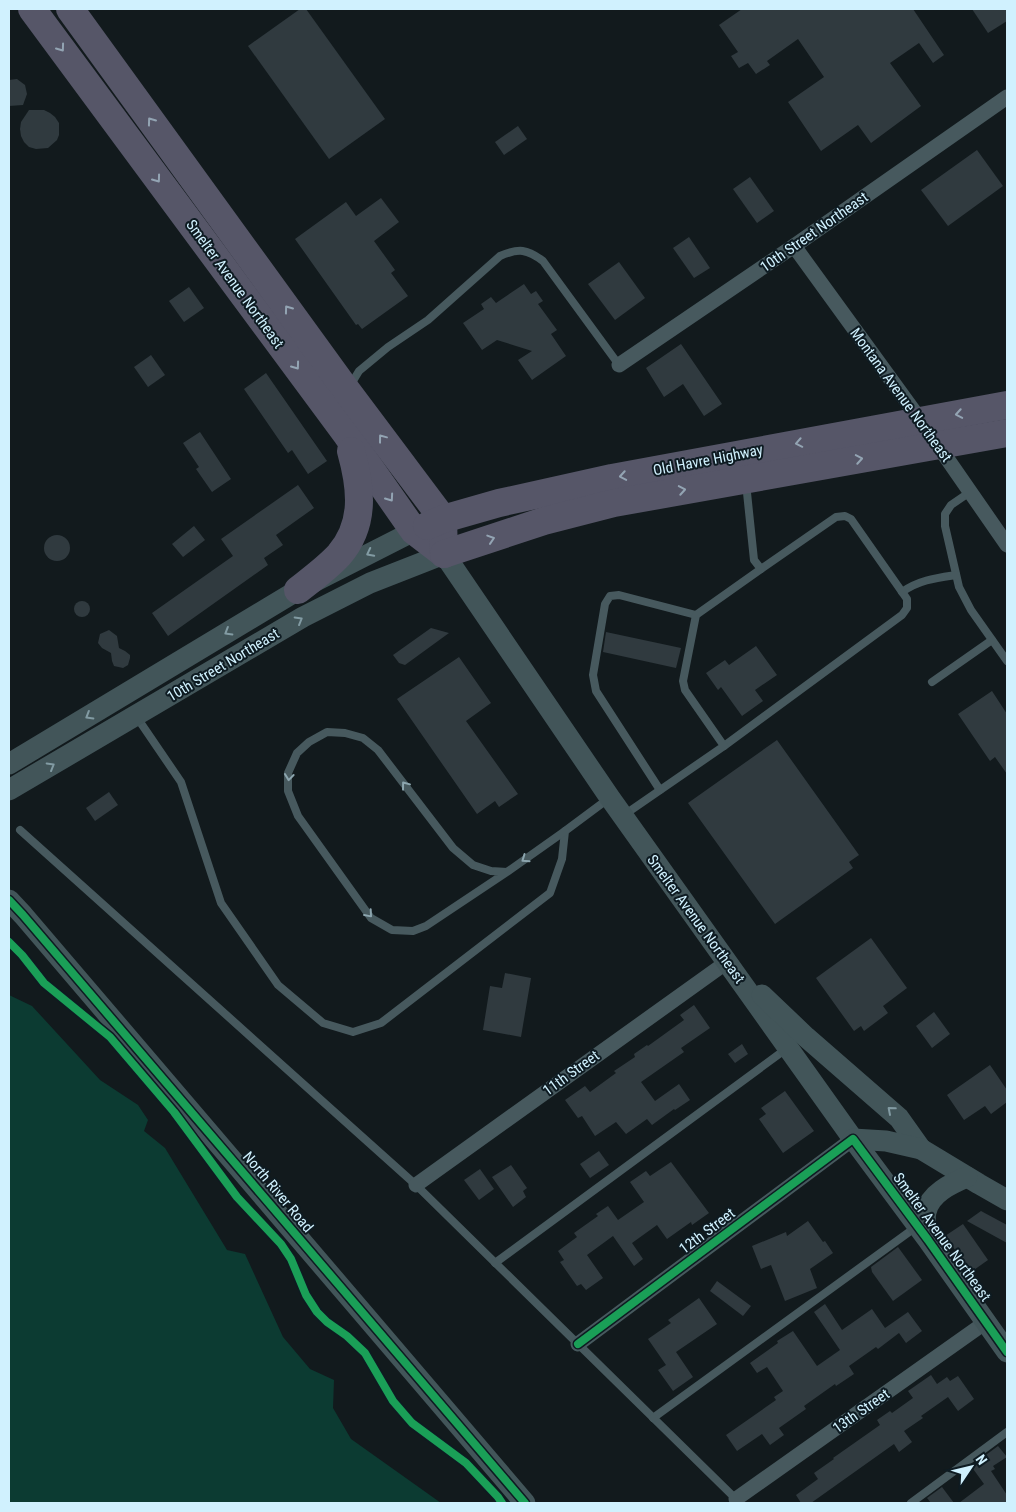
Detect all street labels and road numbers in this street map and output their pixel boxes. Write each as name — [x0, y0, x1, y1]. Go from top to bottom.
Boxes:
street label: 10th Street Northeast — [757, 188, 871, 276]
street label: Smelter Avenue Northeast — [182, 216, 288, 352]
street label: Montana Avenue Northeast — [846, 324, 956, 466]
street label: Old Havre Highway — [652, 441, 764, 479]
street label: 10th Street Northeast — [164, 624, 282, 706]
street label: Smelter Avenue Northeast — [643, 851, 749, 987]
street label: 11th Street — [539, 1047, 603, 1099]
street label: North River Road — [239, 1148, 317, 1236]
street label: Smelter Avenue Northeast — [889, 1169, 995, 1305]
street label: 12th Street — [676, 1204, 738, 1258]
street label: 13th Street — [829, 1385, 893, 1437]

